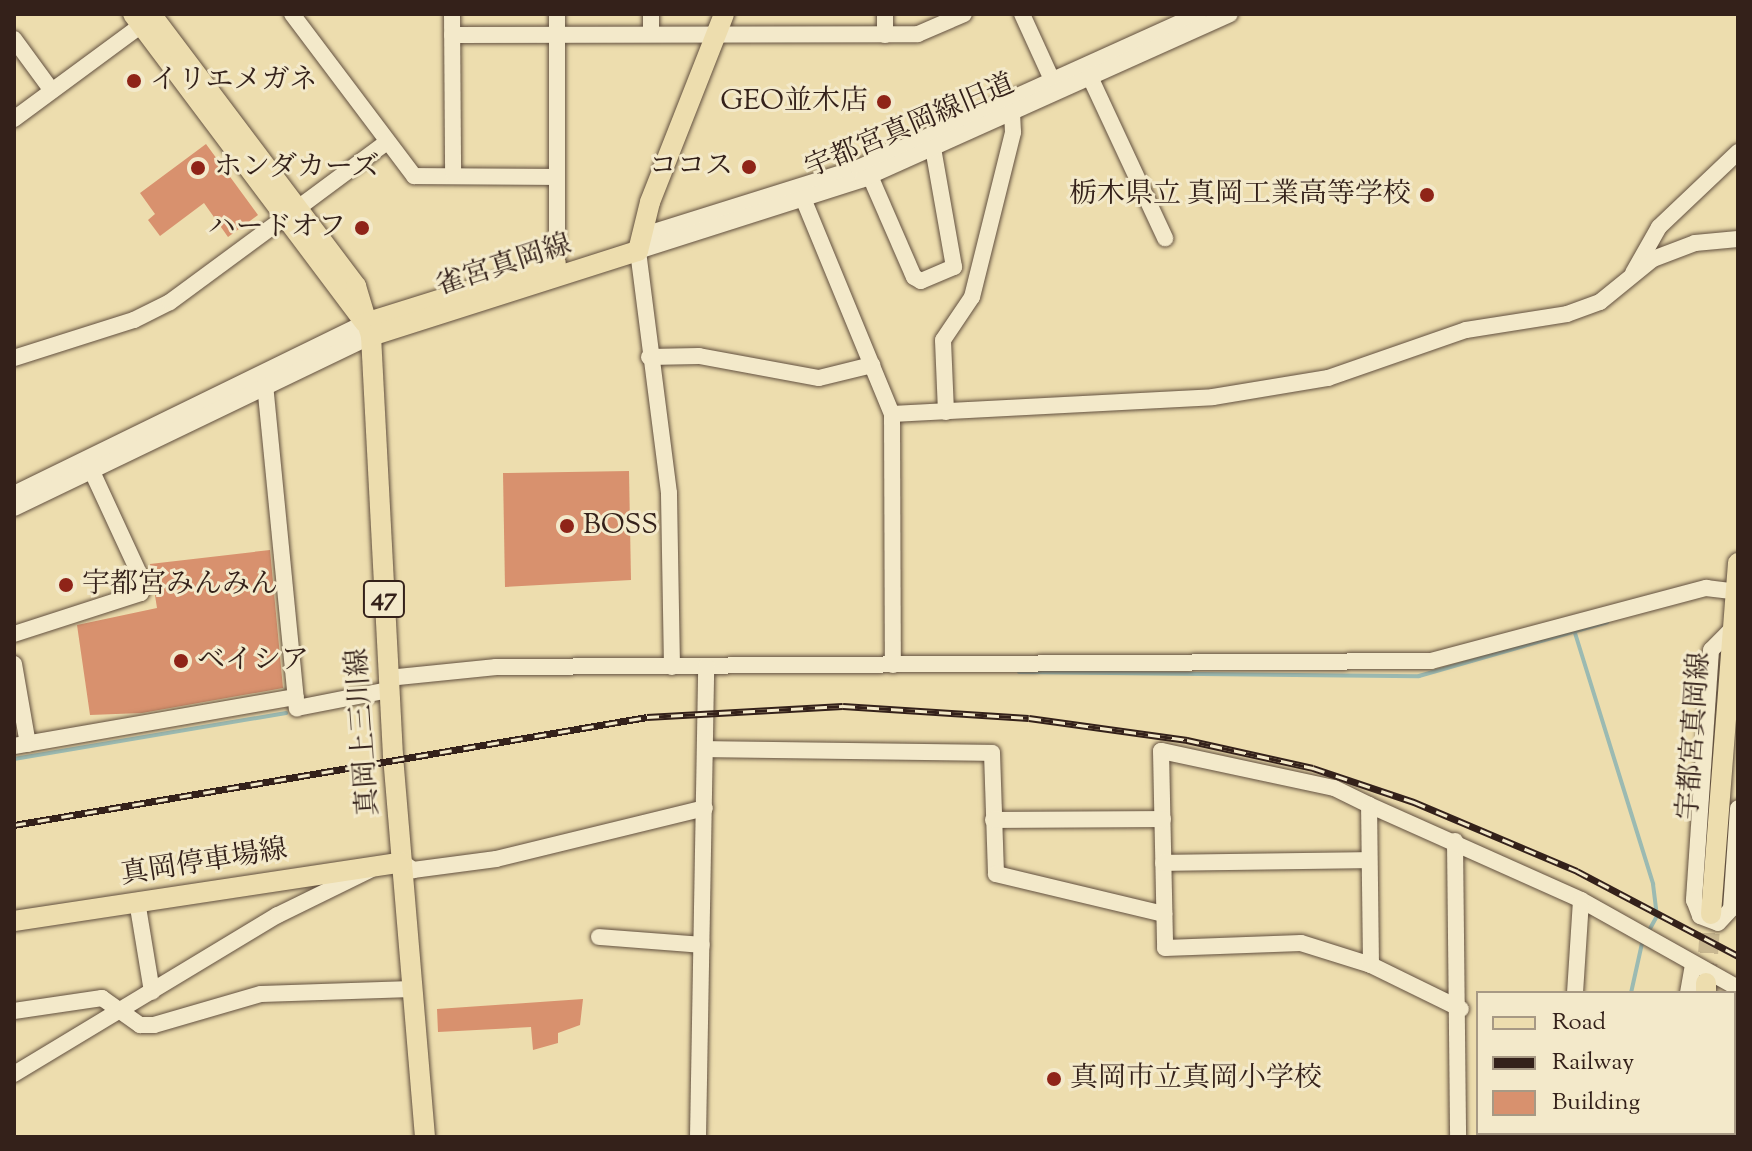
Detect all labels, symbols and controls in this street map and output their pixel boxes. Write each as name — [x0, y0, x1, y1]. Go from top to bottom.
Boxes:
place label: イリエメガネ — [150, 64, 318, 98]
street label: 宇都宮真岡線旧道 — [800, 68, 1020, 186]
marker: イリエメガネ — [125, 72, 143, 90]
place label: GEO並木店 — [720, 85, 868, 119]
marker: GEO並木店 — [875, 93, 893, 111]
place label: ココス — [649, 150, 733, 184]
place label: ホンダカーズ — [214, 151, 382, 185]
marker: ココス — [740, 158, 758, 176]
marker: ホンダカーズ — [189, 159, 207, 177]
place label: 栃木県立 真岡工業高等学校 — [1069, 178, 1411, 212]
marker: 栃木県立 真岡工業高等学校 — [1418, 186, 1436, 204]
place label: ハードオフ — [206, 211, 346, 245]
marker: ハードオフ — [353, 219, 371, 237]
street label: 雀宮真岡線 — [432, 228, 576, 304]
place label: BOSS — [583, 509, 658, 543]
marker: BOSS — [558, 517, 576, 535]
place label: 宇都宮みんみん — [82, 568, 278, 602]
marker: 宇都宮みんみん — [57, 576, 75, 594]
road number: 47 — [362, 577, 406, 621]
place label: ベイシア — [197, 644, 309, 678]
street label: 真岡上三川線 — [341, 647, 387, 817]
street label: 宇都宮真岡線 — [1672, 651, 1718, 821]
marker: ベイシア — [172, 652, 190, 670]
street label: 真岡停車場線 — [118, 833, 290, 893]
legend — [1476, 991, 1736, 1135]
text: Road — [1552, 1006, 1606, 1040]
text: Railway — [1552, 1046, 1634, 1080]
place label: 真岡市立真岡小学校 — [1070, 1062, 1322, 1096]
marker: 真岡市立真岡小学校 — [1045, 1070, 1063, 1088]
text: Building — [1552, 1086, 1640, 1120]

